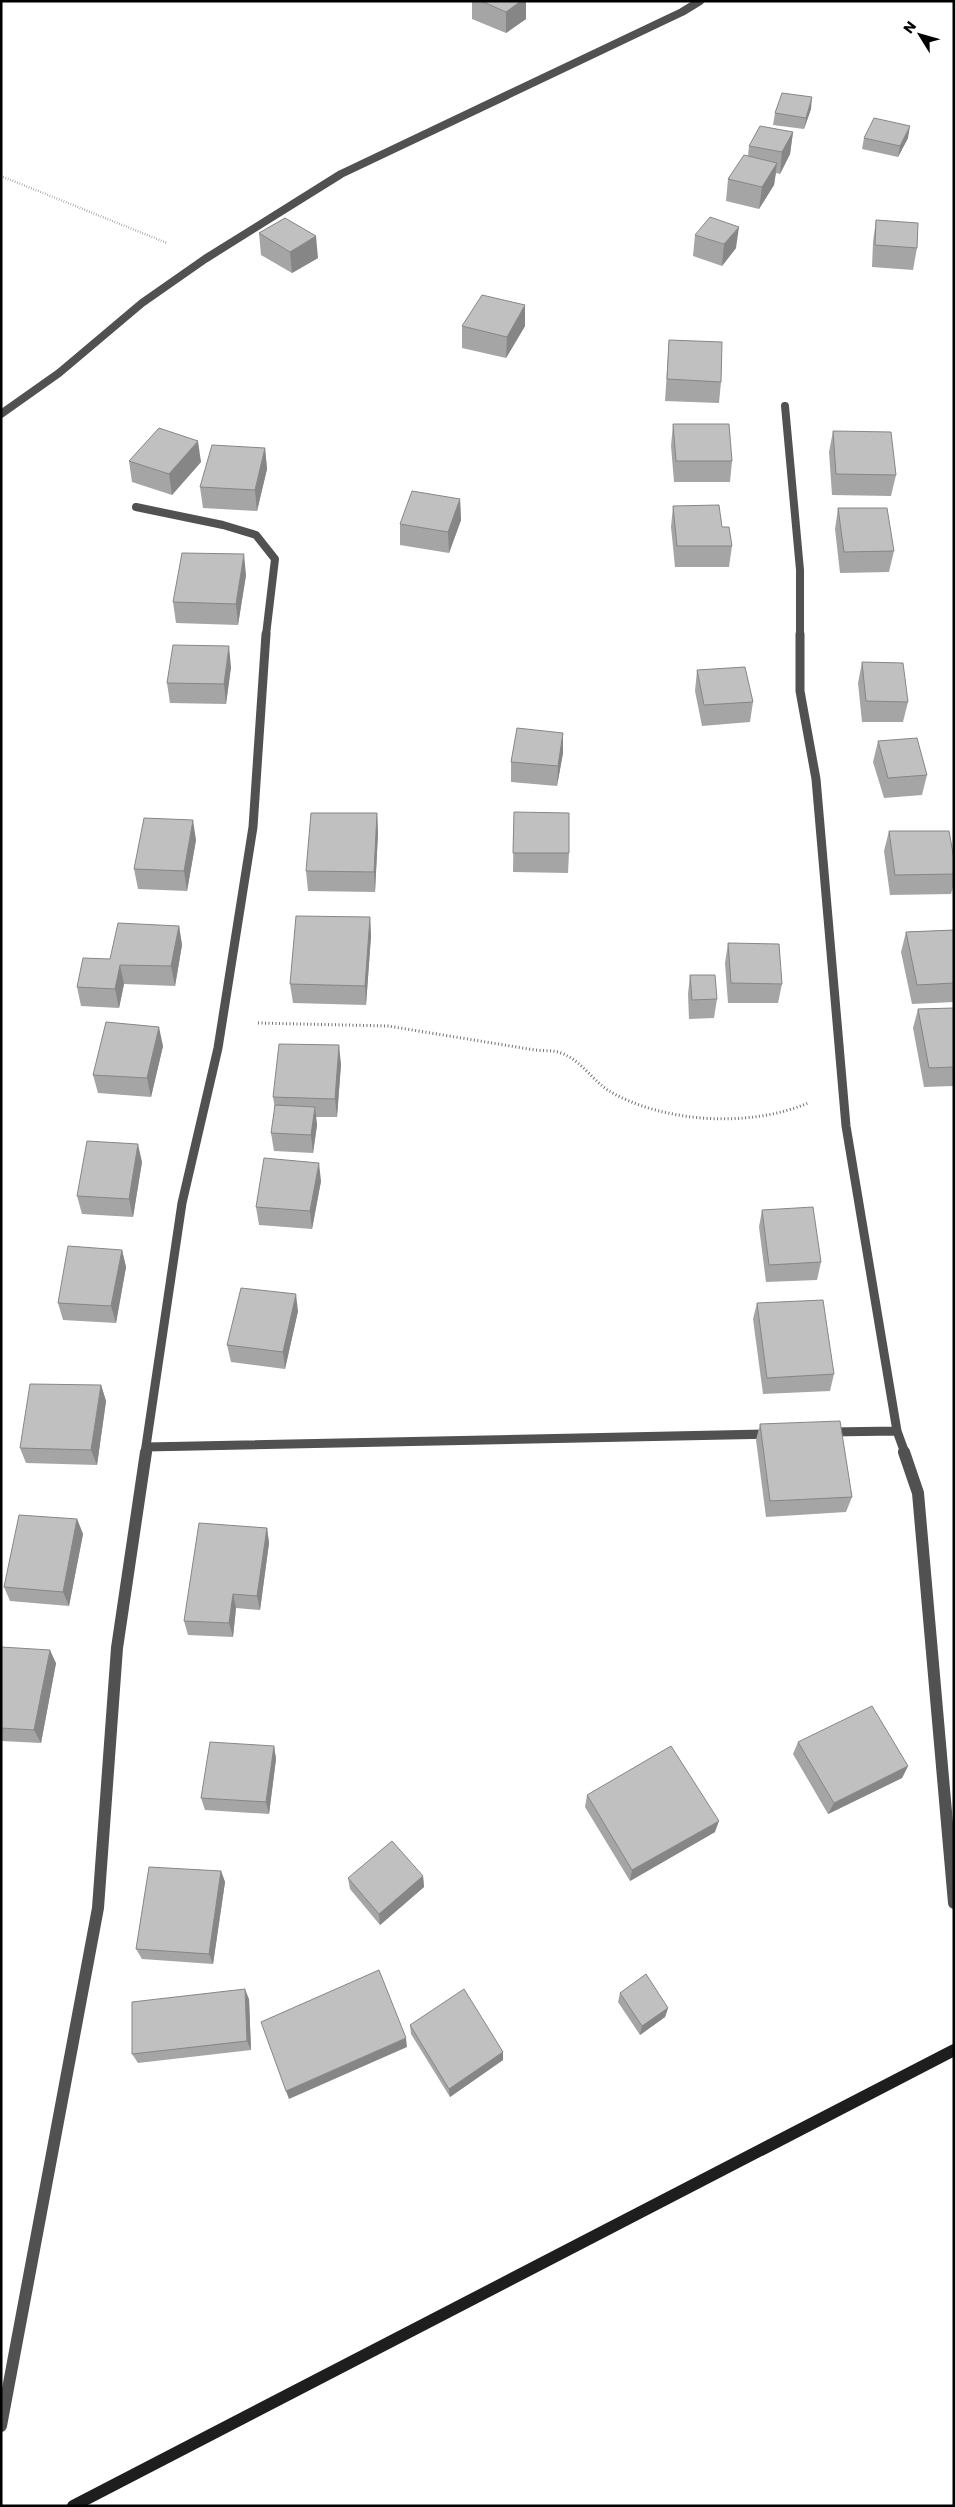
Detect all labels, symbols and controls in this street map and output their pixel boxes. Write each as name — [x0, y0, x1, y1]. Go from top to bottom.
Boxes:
north arrow — [895, 10, 945, 60]
text: N — [898, 17, 921, 37]

